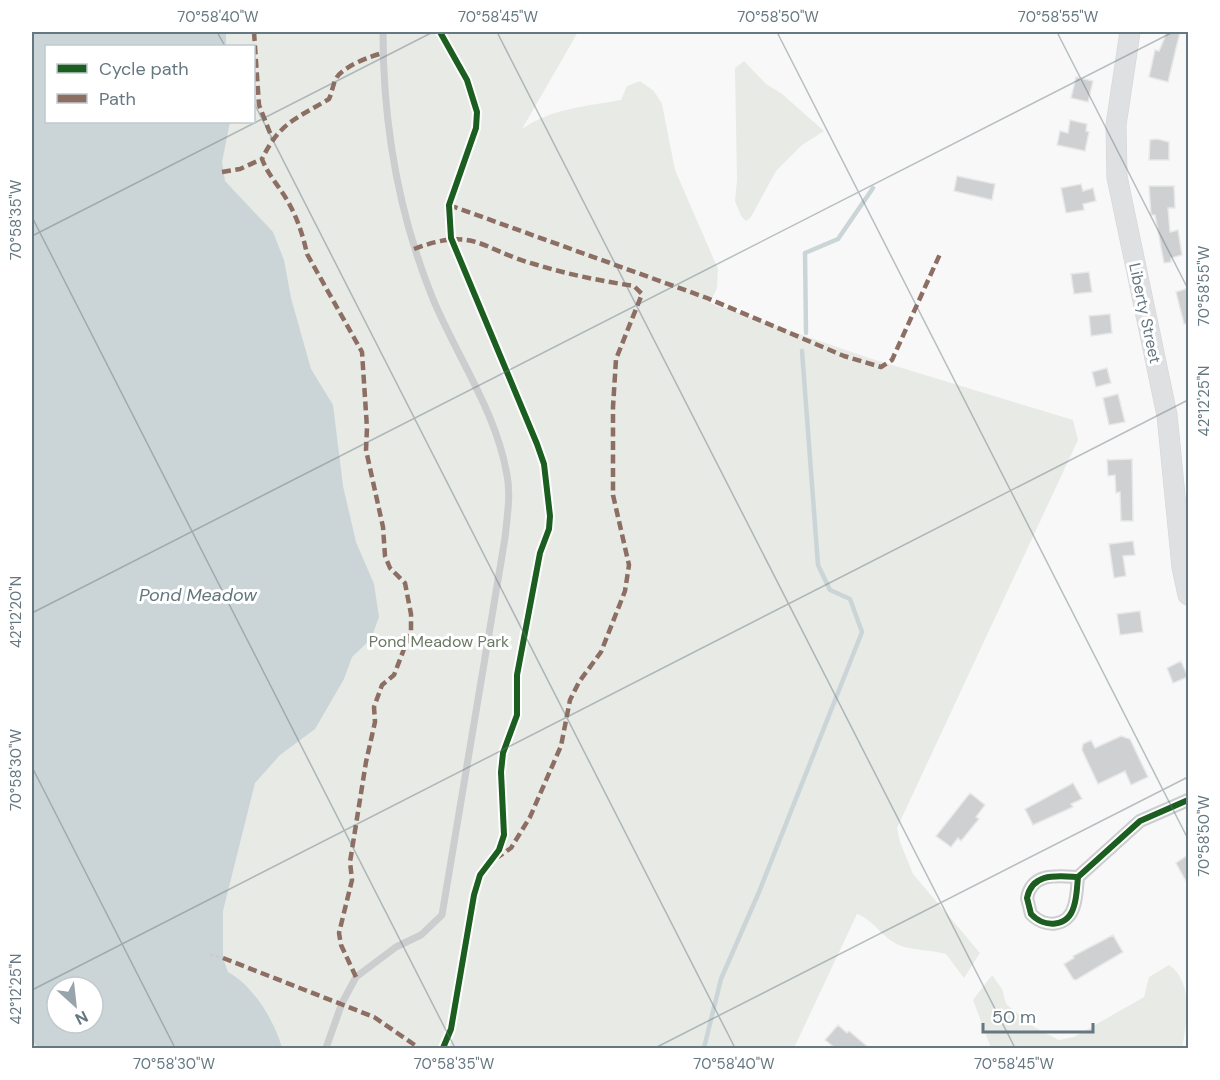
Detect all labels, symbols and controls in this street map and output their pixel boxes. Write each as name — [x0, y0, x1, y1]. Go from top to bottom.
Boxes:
text: 70°58'40"W — [177, 7, 259, 27]
text: 70°58'45"W — [458, 7, 538, 27]
text: 70°58'50"W — [737, 7, 819, 27]
text: 70°58'55"W — [1018, 7, 1099, 27]
legend — [45, 45, 255, 123]
text: Cycle path — [99, 57, 189, 81]
text: Path — [99, 87, 136, 111]
text: 70°58'35"W — [6, 179, 26, 260]
text: 70°58'55"W — [1194, 245, 1214, 326]
street label: Liberty Street — [1124, 261, 1166, 365]
text: 42°12'25"N — [1194, 366, 1214, 436]
text: 42°12'20"N — [6, 576, 26, 648]
water label: Pond Meadow — [139, 583, 258, 607]
park label: Pond Meadow Park — [369, 631, 509, 652]
text: 70°58'30"W — [6, 729, 26, 811]
text: 70°58'50"W — [1194, 795, 1214, 877]
text: 42°12'25"N — [6, 954, 26, 1024]
north arrow — [45, 975, 105, 1035]
scale bar — [983, 996, 1092, 1034]
text: 50 m — [992, 1005, 1036, 1029]
text: N — [72, 1006, 92, 1030]
text: 70°58'30"W — [133, 1054, 215, 1074]
text: 70°58'35"W — [414, 1054, 495, 1074]
text: 70°58'40"W — [693, 1054, 775, 1074]
text: 70°58'45"W — [974, 1054, 1054, 1074]

